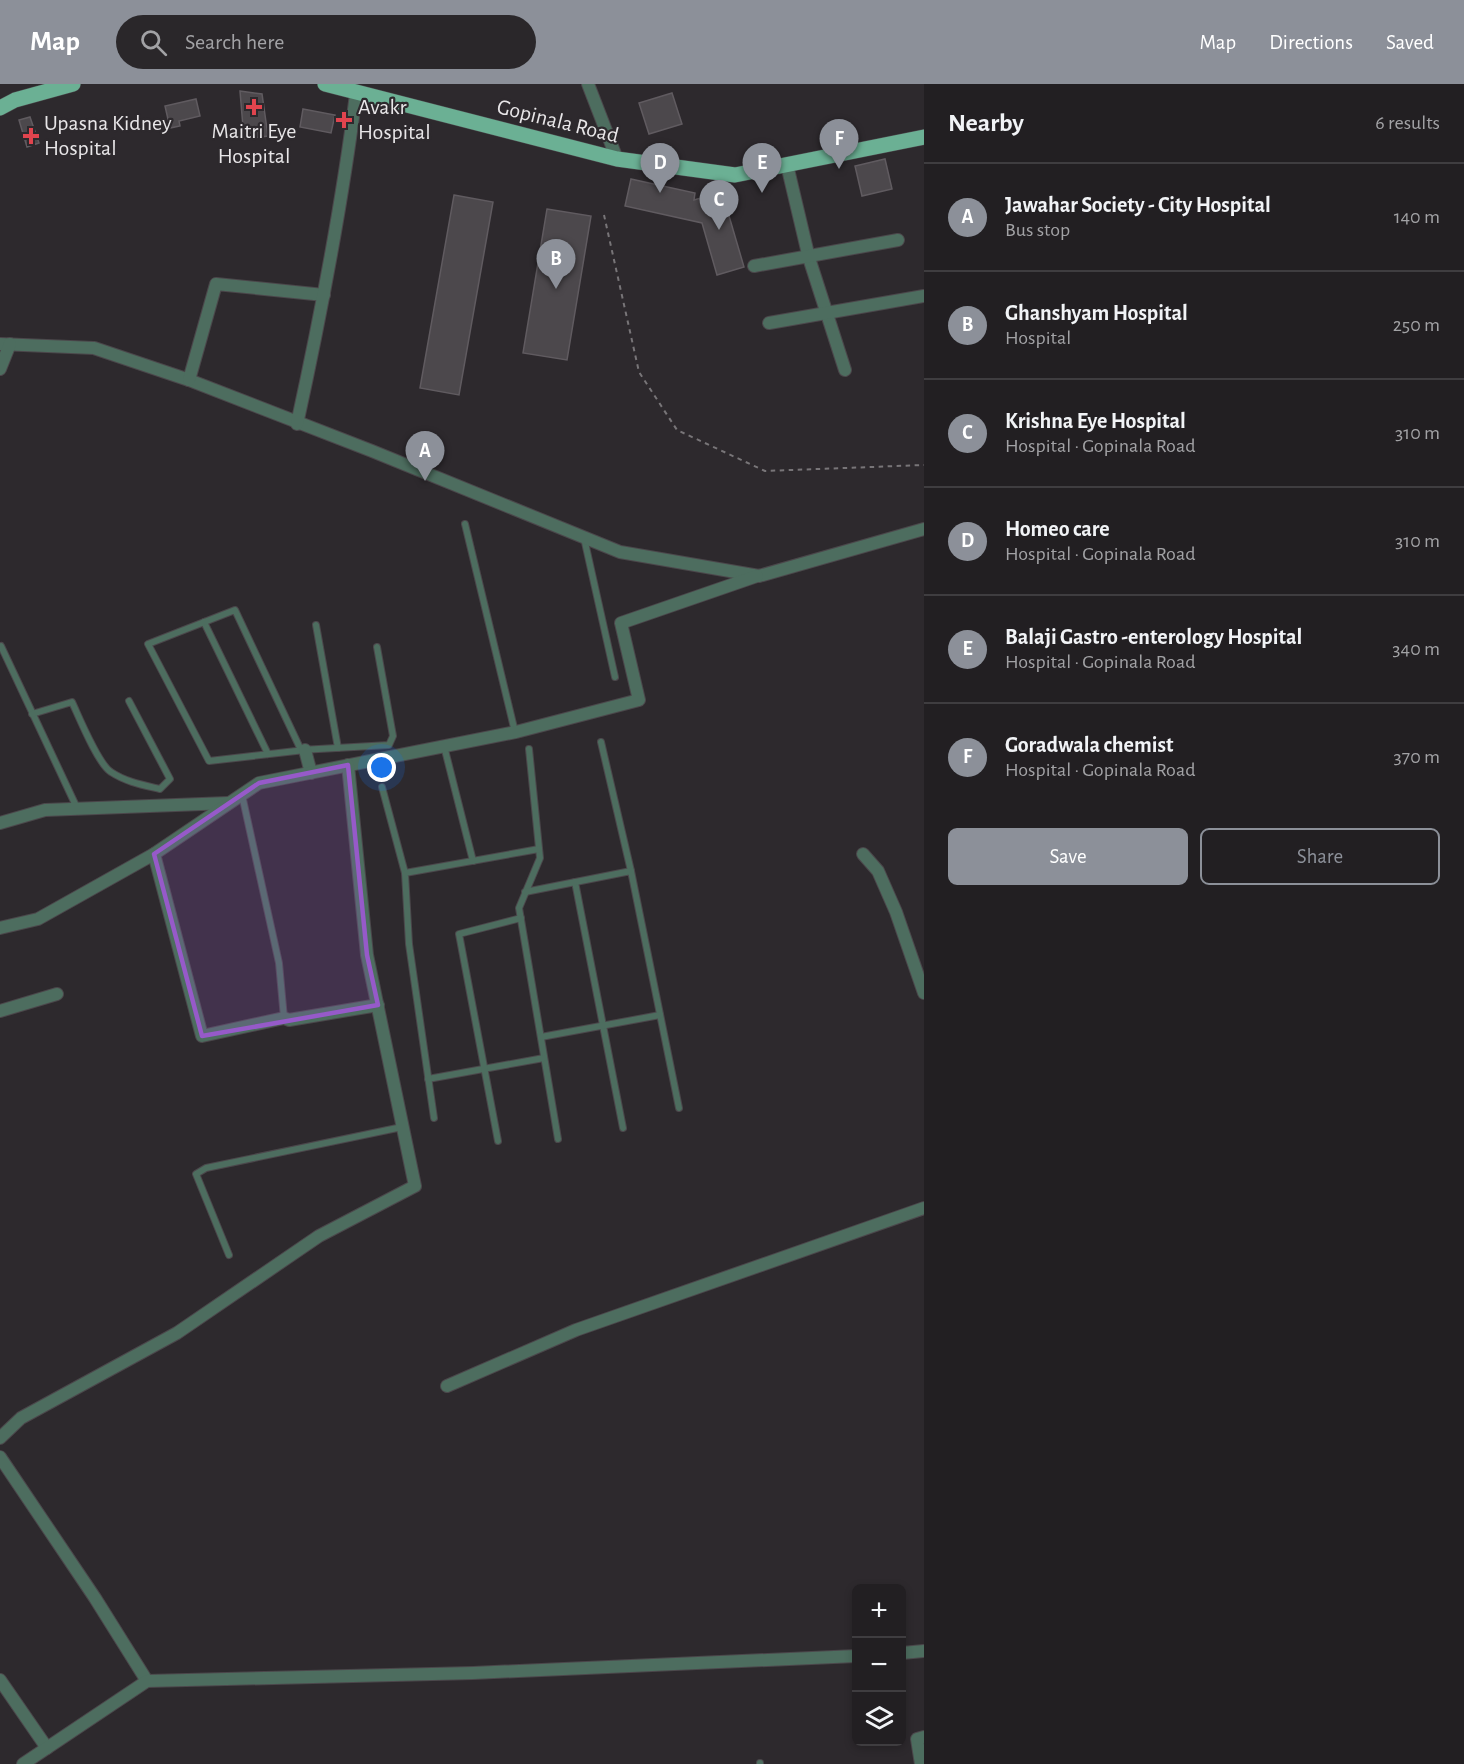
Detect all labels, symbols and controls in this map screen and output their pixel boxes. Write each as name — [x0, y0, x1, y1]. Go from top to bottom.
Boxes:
search box — [116, 15, 536, 69]
icon: search — [137, 26, 170, 59]
text: Map — [30, 28, 80, 56]
text: Search here — [185, 31, 284, 53]
text: Map — [1200, 32, 1236, 53]
text: Directions — [1269, 32, 1353, 53]
text: Saved — [1386, 32, 1434, 53]
street label: Gopinala Road — [495, 95, 621, 147]
place label: Avakr Hospital — [358, 96, 431, 143]
marker: Maitri Eye Hospital — [245, 98, 263, 116]
text: Nearby — [948, 110, 1024, 136]
marker: Avakr Hospital — [335, 111, 353, 129]
place label: Upasna Kidney Hospital — [44, 112, 172, 159]
text: 6 results — [1375, 113, 1440, 133]
place label: Maitri Eye Hospital — [212, 120, 296, 167]
pin: F — [820, 120, 858, 169]
marker: Upasna Kidney Hospital — [22, 127, 40, 145]
pin: D — [640, 144, 680, 193]
pin: E — [742, 144, 782, 193]
pin: C — [700, 180, 738, 230]
text: Jawahar Society - City Hospital — [1005, 194, 1271, 216]
text: A — [962, 207, 974, 227]
text: 140 m — [1394, 207, 1440, 227]
text: Bus stop — [1005, 220, 1070, 240]
pin: B — [536, 240, 576, 289]
text: Ghanshyam Hospital — [1005, 302, 1188, 324]
text: B — [962, 315, 973, 335]
text: 250 m — [1393, 315, 1440, 335]
text: Hospital — [1005, 328, 1071, 348]
text: Krishna Eye Hospital — [1005, 410, 1186, 432]
text: C — [962, 423, 973, 443]
text: 310 m — [1395, 423, 1440, 443]
pin: A — [406, 432, 444, 481]
text: Hospital · Gopinala Road — [1005, 436, 1196, 456]
text: Homeo care — [1005, 518, 1110, 540]
text: D — [961, 531, 974, 551]
text: 310 m — [1395, 531, 1440, 551]
text: Hospital · Gopinala Road — [1005, 544, 1196, 564]
text: Balaji Gastro -enterology Hospital — [1005, 626, 1302, 648]
text: E — [962, 639, 973, 659]
text: 340 m — [1392, 639, 1440, 659]
text: Hospital · Gopinala Road — [1005, 652, 1196, 672]
text: Goradwala chemist — [1005, 734, 1173, 756]
text: F — [963, 747, 972, 767]
text: 370 m — [1394, 747, 1440, 767]
your location — [367, 753, 396, 782]
text: Hospital · Gopinala Road — [1005, 760, 1196, 780]
button: Save — [948, 828, 1188, 885]
button: Share — [1200, 828, 1440, 885]
map controls — [852, 1584, 906, 1746]
button: + — [852, 1584, 906, 1638]
button: − — [852, 1638, 906, 1692]
button: layers — [852, 1692, 906, 1746]

